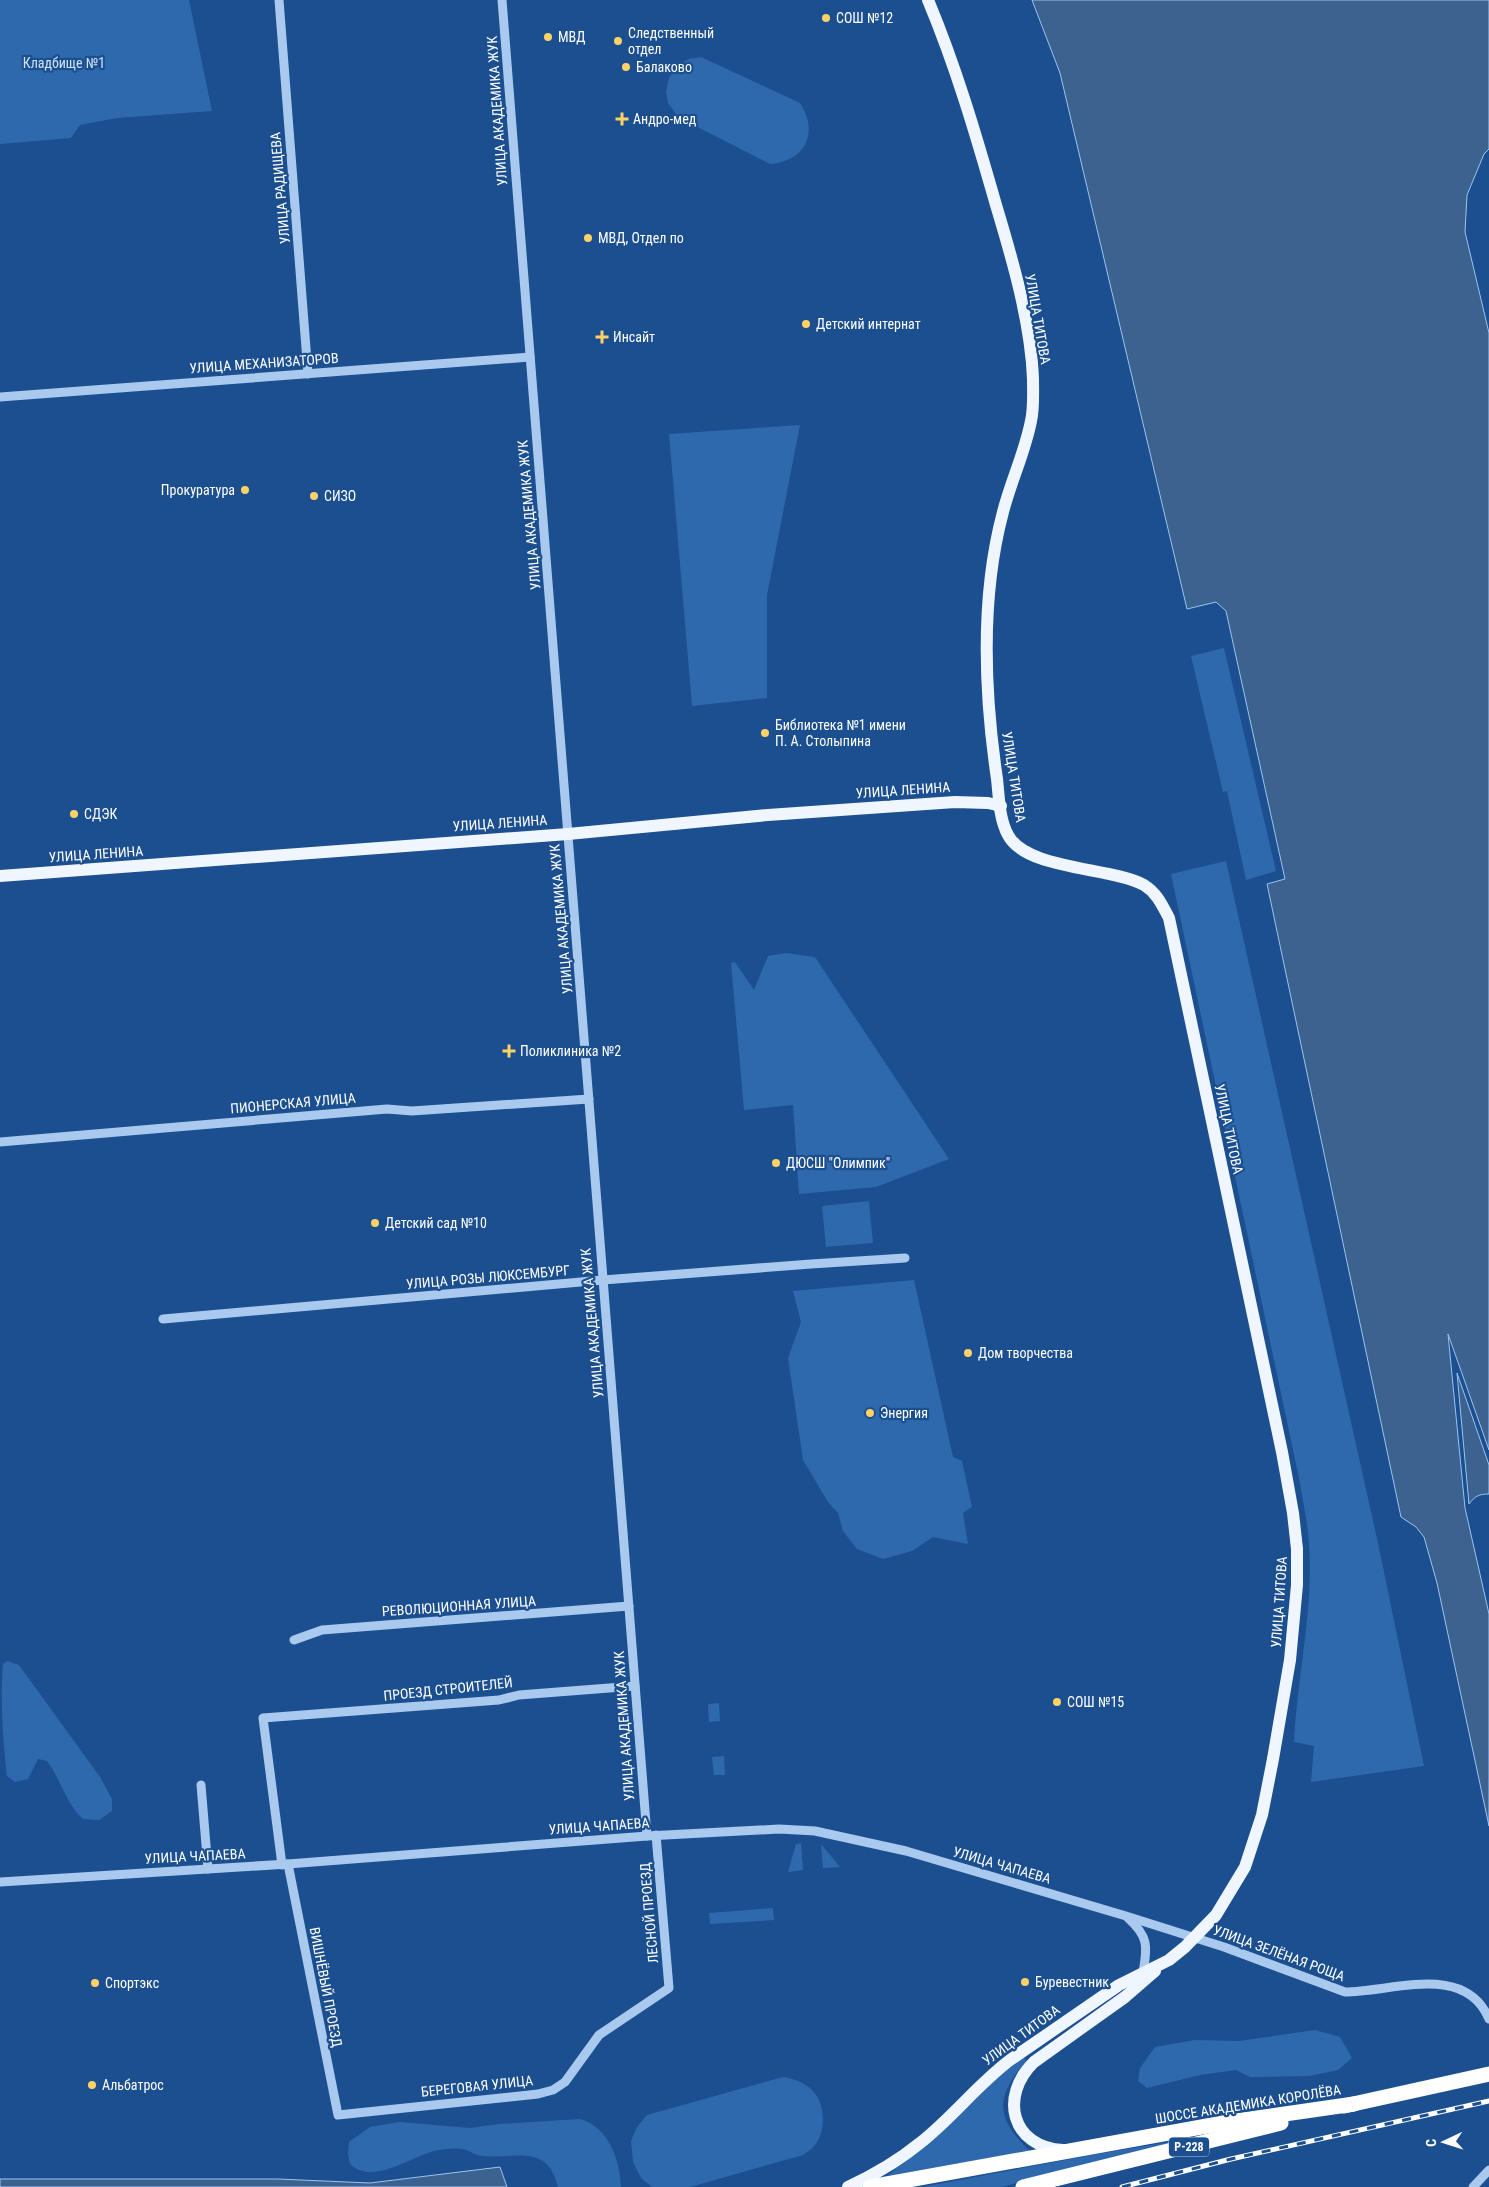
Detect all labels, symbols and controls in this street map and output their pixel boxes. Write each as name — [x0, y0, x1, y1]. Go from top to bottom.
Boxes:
place label: СОШ №12 — [836, 10, 893, 26]
marker: СОШ №12 — [820, 12, 832, 24]
place label: Следственный отдел — [628, 25, 714, 57]
place label: МВД — [558, 29, 585, 45]
marker: МВД — [542, 31, 554, 43]
street label: УЛИЦА АКАДЕМИКА ЖУК — [484, 35, 510, 187]
marker: Следственный отдел — [612, 35, 624, 47]
park label: Кладбище №1 — [23, 55, 105, 71]
place label: Балаково — [636, 59, 692, 75]
marker: Балаково — [620, 61, 632, 73]
place label: Андро-мед — [633, 111, 697, 127]
marker: Андро-мед — [615, 112, 629, 126]
street label: УЛИЦА РАДИЩЕВА — [267, 131, 293, 245]
place label: МВД, Отдел по — [598, 230, 684, 246]
marker: МВД, Отдел по — [582, 232, 594, 244]
street label: УЛИЦА ТИТОВА — [1022, 272, 1054, 366]
place label: Детский интернат — [816, 316, 921, 332]
marker: Детский интернат — [800, 318, 812, 330]
place label: Инсайт — [613, 329, 655, 345]
marker: Инсайт — [595, 330, 609, 344]
street label: УЛИЦА МЕХАНИЗАТОРОВ — [189, 350, 339, 376]
street label: УЛИЦА АКАДЕМИКА ЖУК — [514, 439, 544, 591]
place label: Прокуратура — [161, 482, 235, 498]
marker: Прокуратура — [239, 484, 251, 496]
place label: СИЗО — [324, 488, 356, 504]
marker: СИЗО — [308, 490, 320, 502]
place label: Библиотека №1 имени П. А. Столыпина — [775, 717, 906, 749]
marker: Библиотека №1 имени П. А. Столыпина — [759, 727, 771, 739]
street label: УЛИЦА ТИТОВА — [999, 730, 1029, 824]
street label: УЛИЦА ЛЕНИНА — [855, 779, 951, 801]
place label: СДЭК — [84, 806, 117, 822]
marker: СДЭК — [68, 808, 80, 820]
street label: УЛИЦА ЛЕНИНА — [452, 812, 548, 834]
street label: УЛИЦА ЛЕНИНА — [48, 843, 144, 865]
street label: УЛИЦА АКАДЕМИКА ЖУК — [546, 843, 576, 995]
place label: Поликлиника №2 — [520, 1043, 621, 1059]
marker: Поликлиника №2 — [502, 1044, 516, 1058]
street label: УЛИЦА ТИТОВА — [1212, 1082, 1246, 1176]
street label: ПИОНЕРСКАЯ УЛИЦА — [230, 1090, 356, 1116]
place label: ДЮСШ "Олимпик" — [786, 1155, 890, 1171]
marker: ДЮСШ "Олимпик" — [770, 1157, 782, 1169]
place label: Детский сад №10 — [385, 1215, 487, 1231]
marker: Детский сад №10 — [369, 1217, 381, 1229]
street label: УЛИЦА АКАДЕМИКА ЖУК — [577, 1247, 607, 1399]
street label: УЛИЦА РОЗЫ ЛЮКСЕМБУРГ — [405, 1262, 571, 1292]
place label: Дом творчества — [978, 1345, 1073, 1361]
marker: Дом творчества — [962, 1347, 974, 1359]
place label: Энергия — [880, 1405, 928, 1421]
marker: Энергия — [864, 1407, 876, 1419]
street label: УЛИЦА ТИТОВА — [1268, 1556, 1290, 1648]
street label: РЕВОЛЮЦИОННАЯ УЛИЦА — [381, 1593, 537, 1619]
street label: УЛИЦА АКАДЕМИКА ЖУК — [611, 1650, 637, 1802]
street label: ПРОЕЗД СТРОИТЕЛЕЙ — [383, 1674, 513, 1704]
place label: СОШ №15 — [1067, 1694, 1124, 1710]
marker: СОШ №15 — [1051, 1696, 1063, 1708]
street label: УЛИЦА ЧАПАЕВА — [548, 1814, 650, 1838]
street label: УЛИЦА ЧАПАЕВА — [951, 1843, 1053, 1887]
street label: УЛИЦА ЧАПАЕВА — [144, 1845, 246, 1867]
street label: ЛЕСНОЙ ПРОЕЗД — [637, 1862, 661, 1964]
street label: УЛИЦА ЗЕЛЁНАЯ РОЩА — [1211, 1922, 1347, 1984]
street label: ВИШНЁВЫЙ ПРОЕЗД — [307, 1926, 345, 2048]
place label: Буревестник — [1035, 1974, 1109, 1990]
place label: Спортэкс — [105, 1975, 159, 1991]
marker: Буревестник — [1019, 1976, 1031, 1988]
marker: Спортэкс — [89, 1977, 101, 1989]
street label: УЛИЦА ТИТОВА — [979, 2002, 1063, 2068]
street label: БЕРЕГОВАЯ УЛИЦА — [420, 2072, 534, 2100]
place label: Альбатрос — [102, 2077, 164, 2093]
marker: Альбатрос — [86, 2079, 98, 2091]
street label: ШОССЕ АКАДЕМИКА КОРОЛЁВА — [1154, 2081, 1342, 2127]
north arrow — [1419, 2117, 1469, 2167]
road number: Р-228 — [1169, 2138, 1209, 2156]
text: С — [1423, 2138, 1439, 2147]

